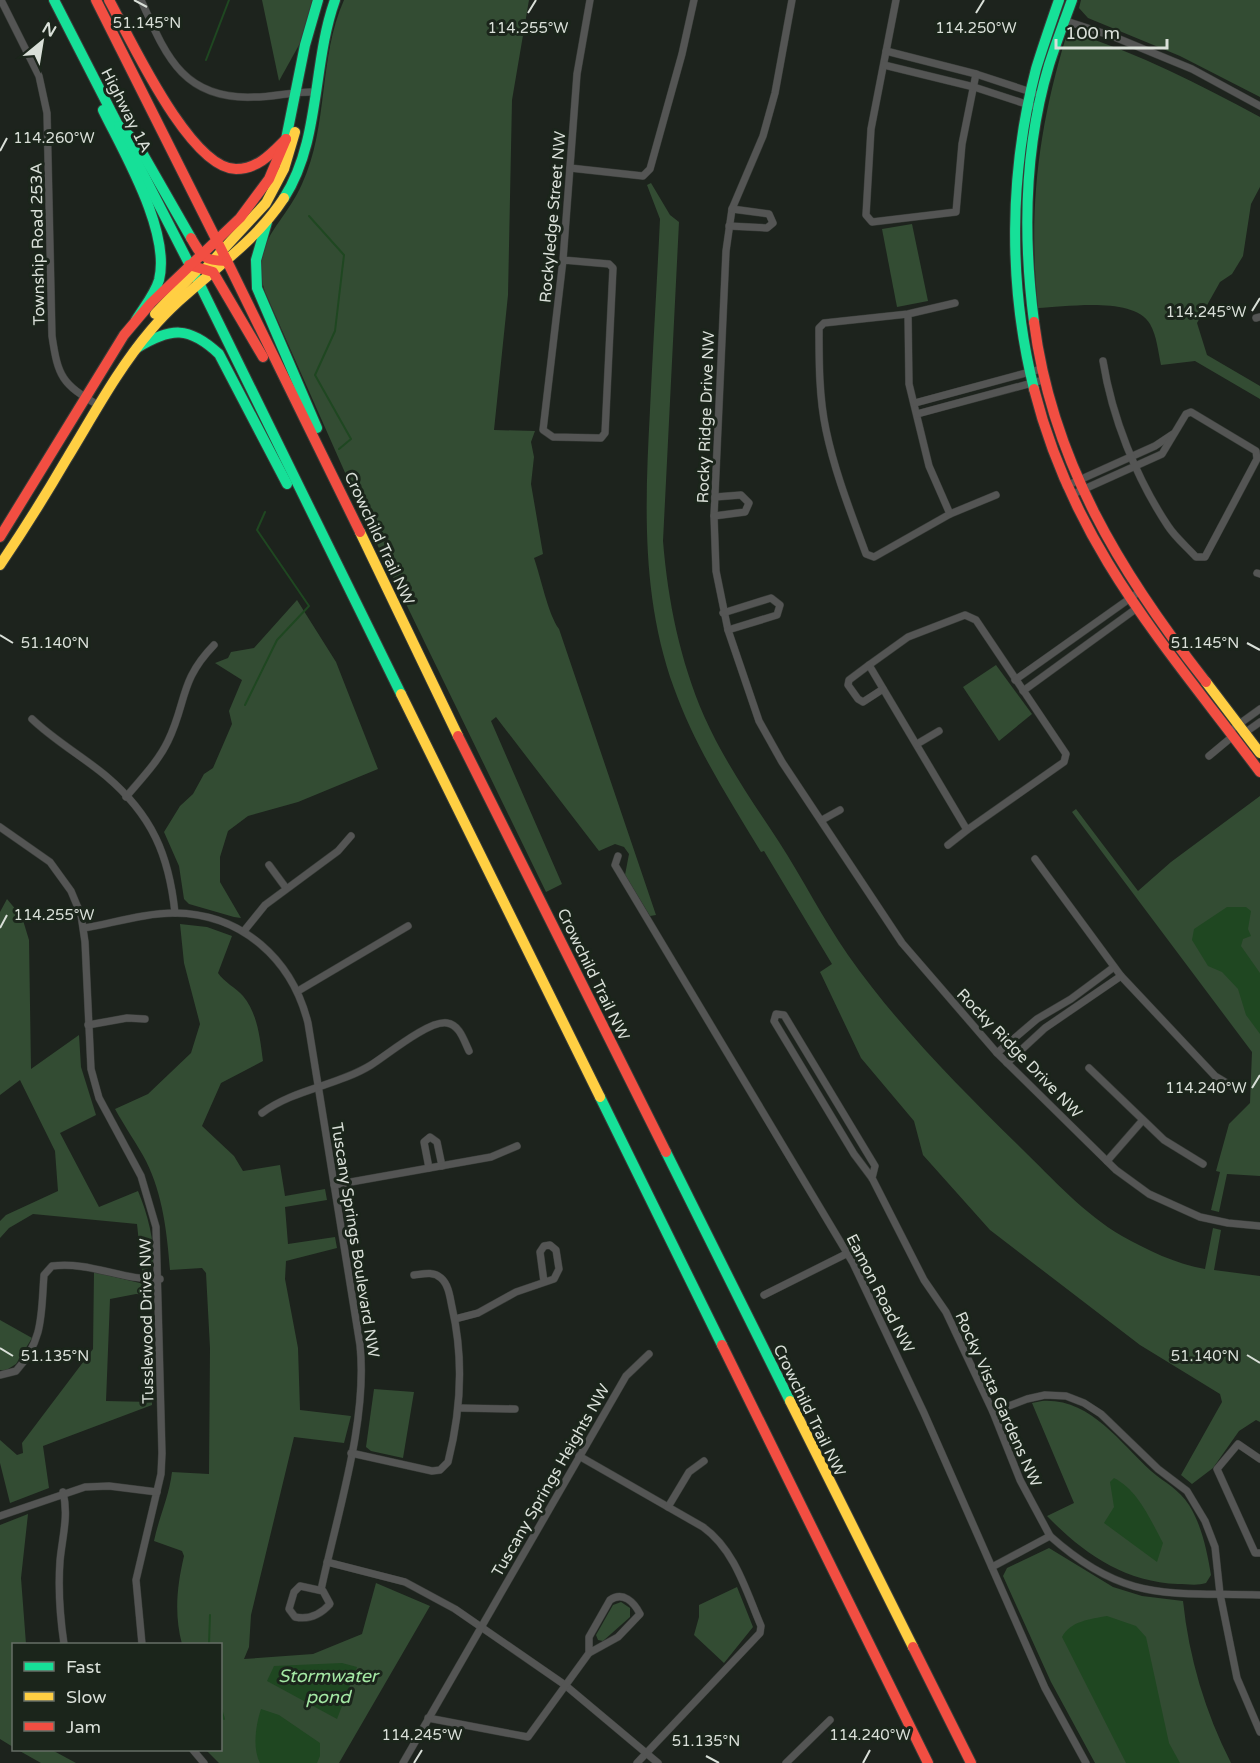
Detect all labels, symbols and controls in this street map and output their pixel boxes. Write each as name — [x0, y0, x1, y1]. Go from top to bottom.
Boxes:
north arrow — [12, 12, 72, 72]
scale bar — [1056, 12, 1167, 50]
text: 51.145°N — [113, 14, 181, 32]
text: N — [38, 18, 60, 42]
text: 114.255°W — [488, 19, 568, 37]
text: 114.250°W — [935, 19, 1017, 37]
text: 100 m — [1065, 22, 1120, 44]
street label: Highway 1A — [96, 65, 156, 156]
text: 114.260°W — [13, 129, 95, 147]
street label: Rockyledge Street NW — [536, 130, 570, 304]
street label: Township Road 253A — [27, 162, 49, 326]
text: 114.245°W — [1166, 303, 1246, 321]
street label: Rocky Ridge Drive NW — [693, 330, 719, 504]
street label: Crowchild Trail NW — [339, 469, 419, 608]
text: 51.140°N — [21, 634, 89, 652]
text: 51.145°N — [1171, 634, 1239, 652]
street label: Crowchild Trail NW — [552, 905, 634, 1044]
text: 114.255°W — [14, 906, 94, 924]
street label: Rocky Ridge Drive NW — [952, 985, 1086, 1123]
text: 114.240°W — [1165, 1079, 1247, 1097]
street label: Tuscany Springs Boulevard NW — [327, 1121, 383, 1359]
street label: Eamon Road NW — [842, 1231, 919, 1356]
street label: Tusslewood Drive NW — [136, 1238, 158, 1404]
street label: Rocky Vista Gardens NW — [950, 1309, 1046, 1490]
street label: Crowchild Trail NW — [768, 1341, 850, 1480]
text: 51.135°N — [21, 1347, 89, 1365]
text: 51.140°N — [1171, 1347, 1239, 1365]
street label: Tuscany Springs Heights NW — [487, 1381, 614, 1580]
legend — [12, 1643, 222, 1751]
text: Fast — [66, 1656, 101, 1678]
water label: Stormwater pond — [278, 1665, 380, 1708]
text: Slow — [66, 1686, 107, 1708]
text: Jam — [66, 1716, 101, 1738]
text: 114.245°W — [382, 1726, 462, 1744]
text: 114.240°W — [829, 1726, 911, 1744]
text: 51.135°N — [672, 1732, 740, 1750]

